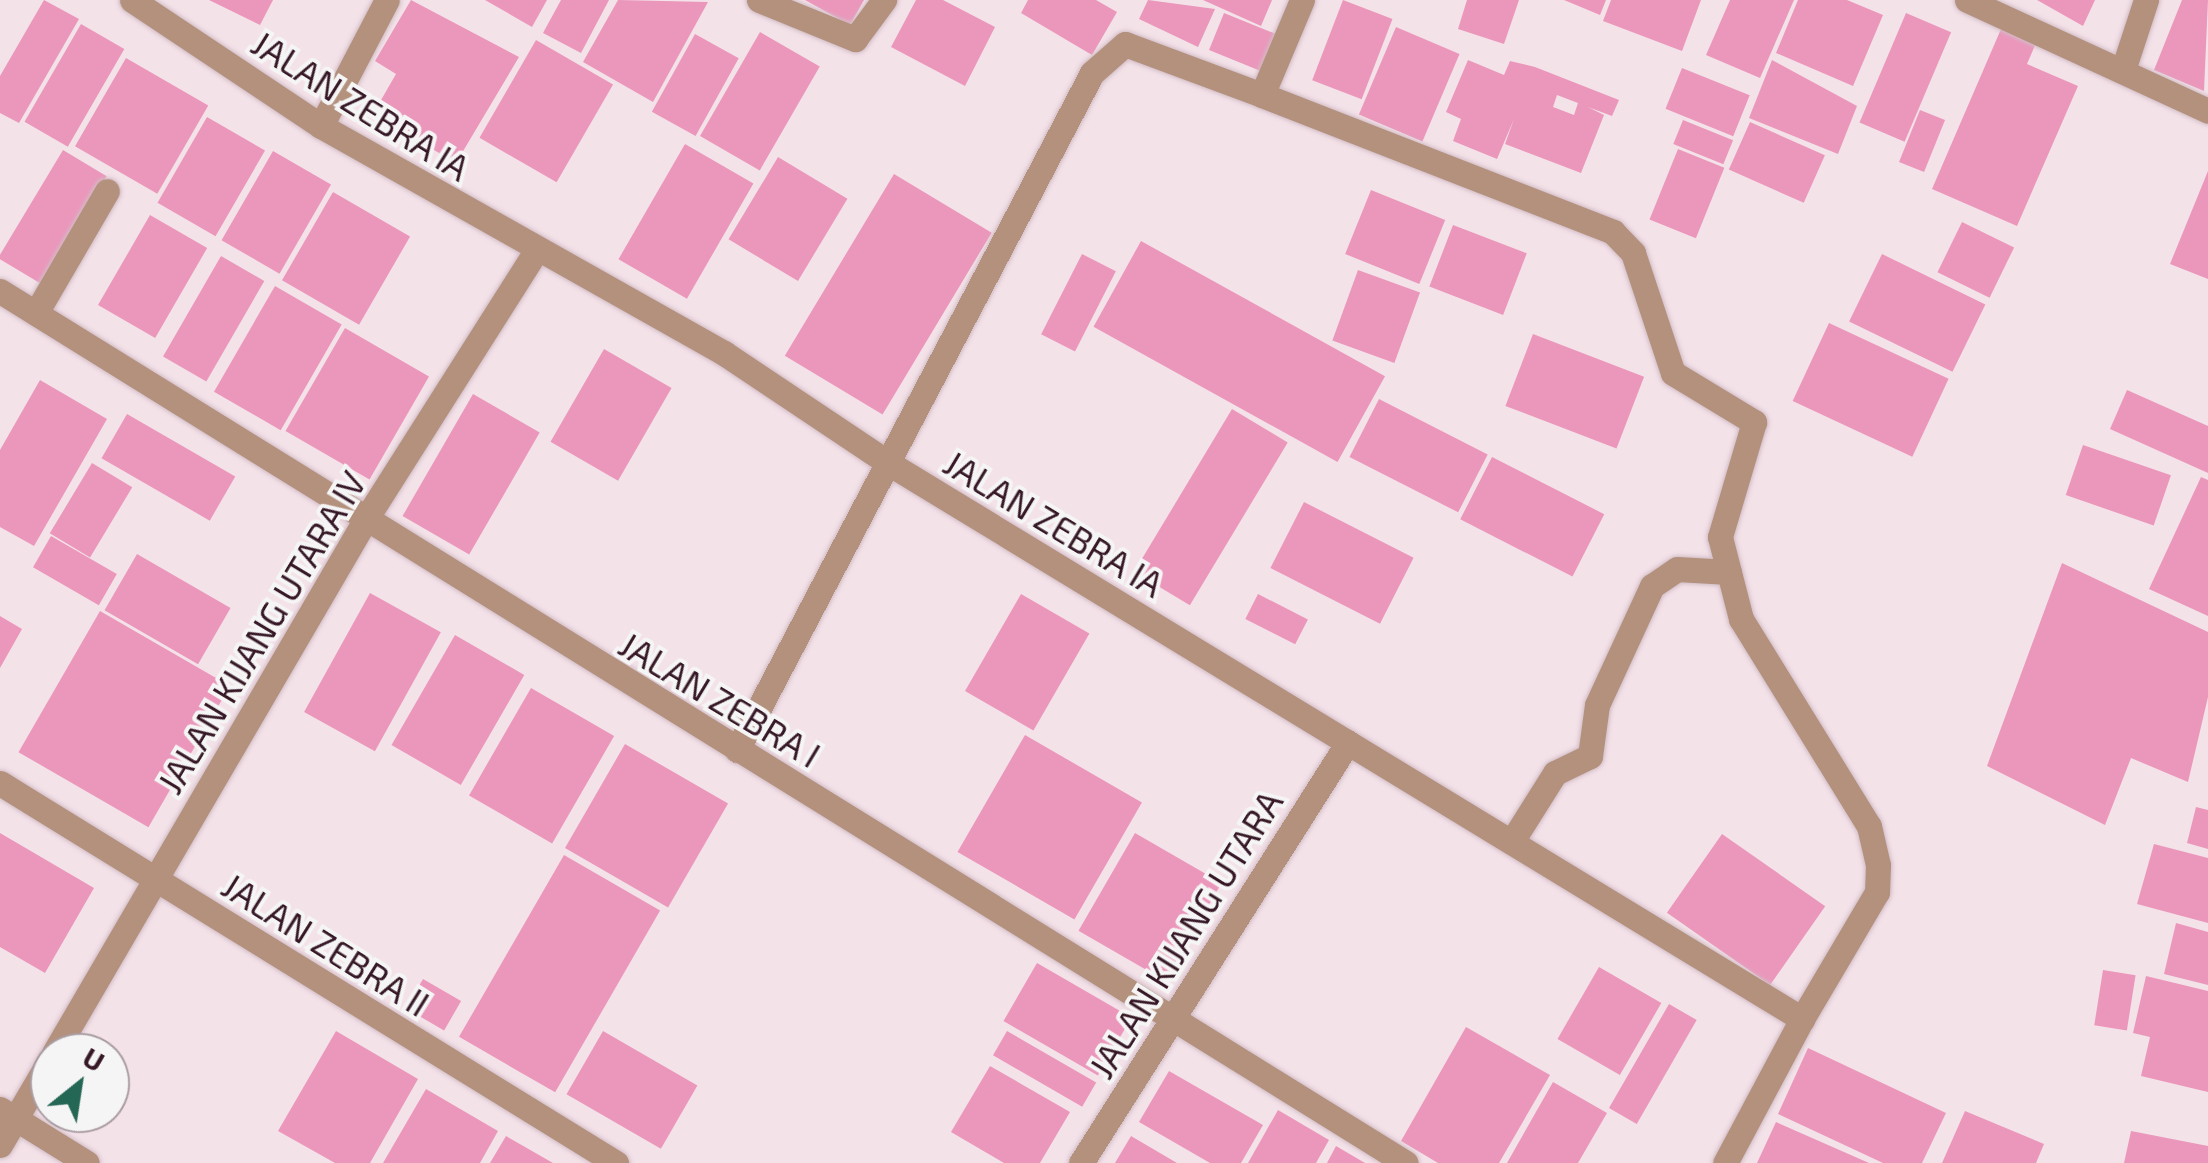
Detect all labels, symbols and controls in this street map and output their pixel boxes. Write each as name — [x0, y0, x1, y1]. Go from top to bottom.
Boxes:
street label: JALAN ZEBRA IA — [244, 21, 478, 189]
street label: JALAN ZEBRA IA — [936, 441, 1172, 605]
street label: JALAN KIJANG UTARA IV — [148, 463, 374, 801]
street label: JALAN ZEBRA I — [612, 622, 828, 776]
street label: JALAN KIJANG UTARA — [1080, 783, 1290, 1085]
street label: JALAN ZEBRA II — [215, 864, 437, 1024]
north arrow — [30, 1033, 130, 1133]
text: U — [77, 1039, 111, 1078]

